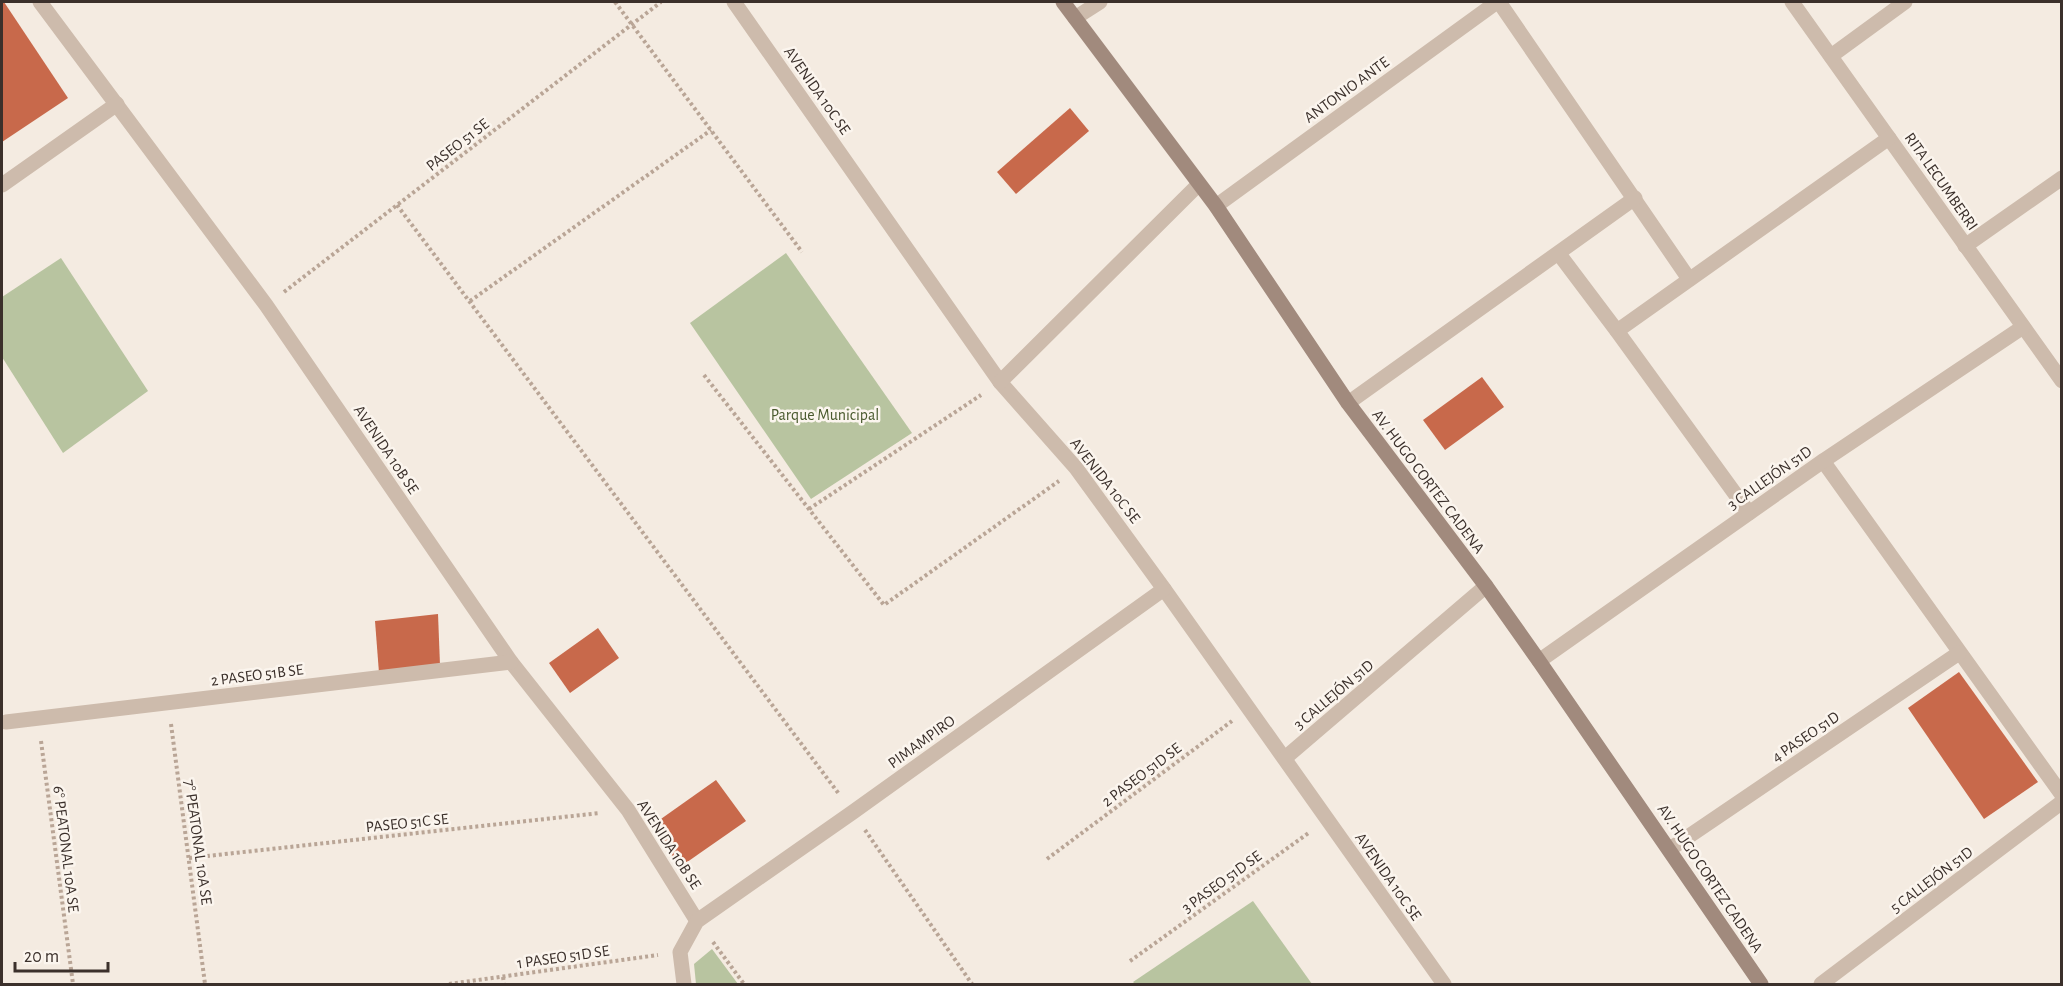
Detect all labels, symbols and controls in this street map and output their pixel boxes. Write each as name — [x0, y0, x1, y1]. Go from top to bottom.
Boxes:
street label: AVENIDA 10C SE — [781, 44, 853, 138]
street label: ANTONIO ANTE — [1301, 54, 1392, 126]
street label: PASEO 51 SE — [423, 115, 492, 174]
street label: RITA LECUMBERRI — [1902, 130, 1981, 233]
street label: AVENIDA 10B SE — [351, 402, 422, 497]
park label: Parque Municipal — [771, 407, 879, 423]
street label: AV. HUGO CORTEZ CADENA — [1369, 407, 1487, 556]
street label: AVENIDA 10C SE — [1067, 435, 1143, 526]
street label: 3 CALLEJÓN 51D — [1723, 441, 1815, 513]
street label: 3 CALLEJÓN 51D — [1289, 655, 1377, 733]
street label: 2 PASEO 51B SE — [210, 661, 305, 689]
street label: 4 PASEO 51D — [1769, 709, 1842, 765]
street label: PIMAMPIRO — [885, 712, 958, 771]
street label: 2 PASEO 51D SE — [1099, 740, 1185, 810]
street label: 7° PEATONAL 10A SE — [181, 778, 215, 906]
street label: 6° PEATONAL 10A SE — [50, 785, 82, 913]
street label: AVENIDA 10B SE — [634, 797, 704, 892]
street label: AV. HUGO CORTEZ CADENA — [1655, 801, 1766, 956]
street label: PASEO 51C SE — [365, 811, 449, 835]
street label: AVENIDA 10C SE — [1352, 830, 1424, 924]
street label: 5 CALLEJÓN 51D — [1886, 842, 1976, 916]
street label: 3 PASEO 51D SE — [1179, 847, 1265, 916]
scale bar — [15, 935, 108, 973]
street label: 1 PASEO 51D SE — [516, 943, 611, 971]
text: 20 m — [24, 948, 59, 966]

